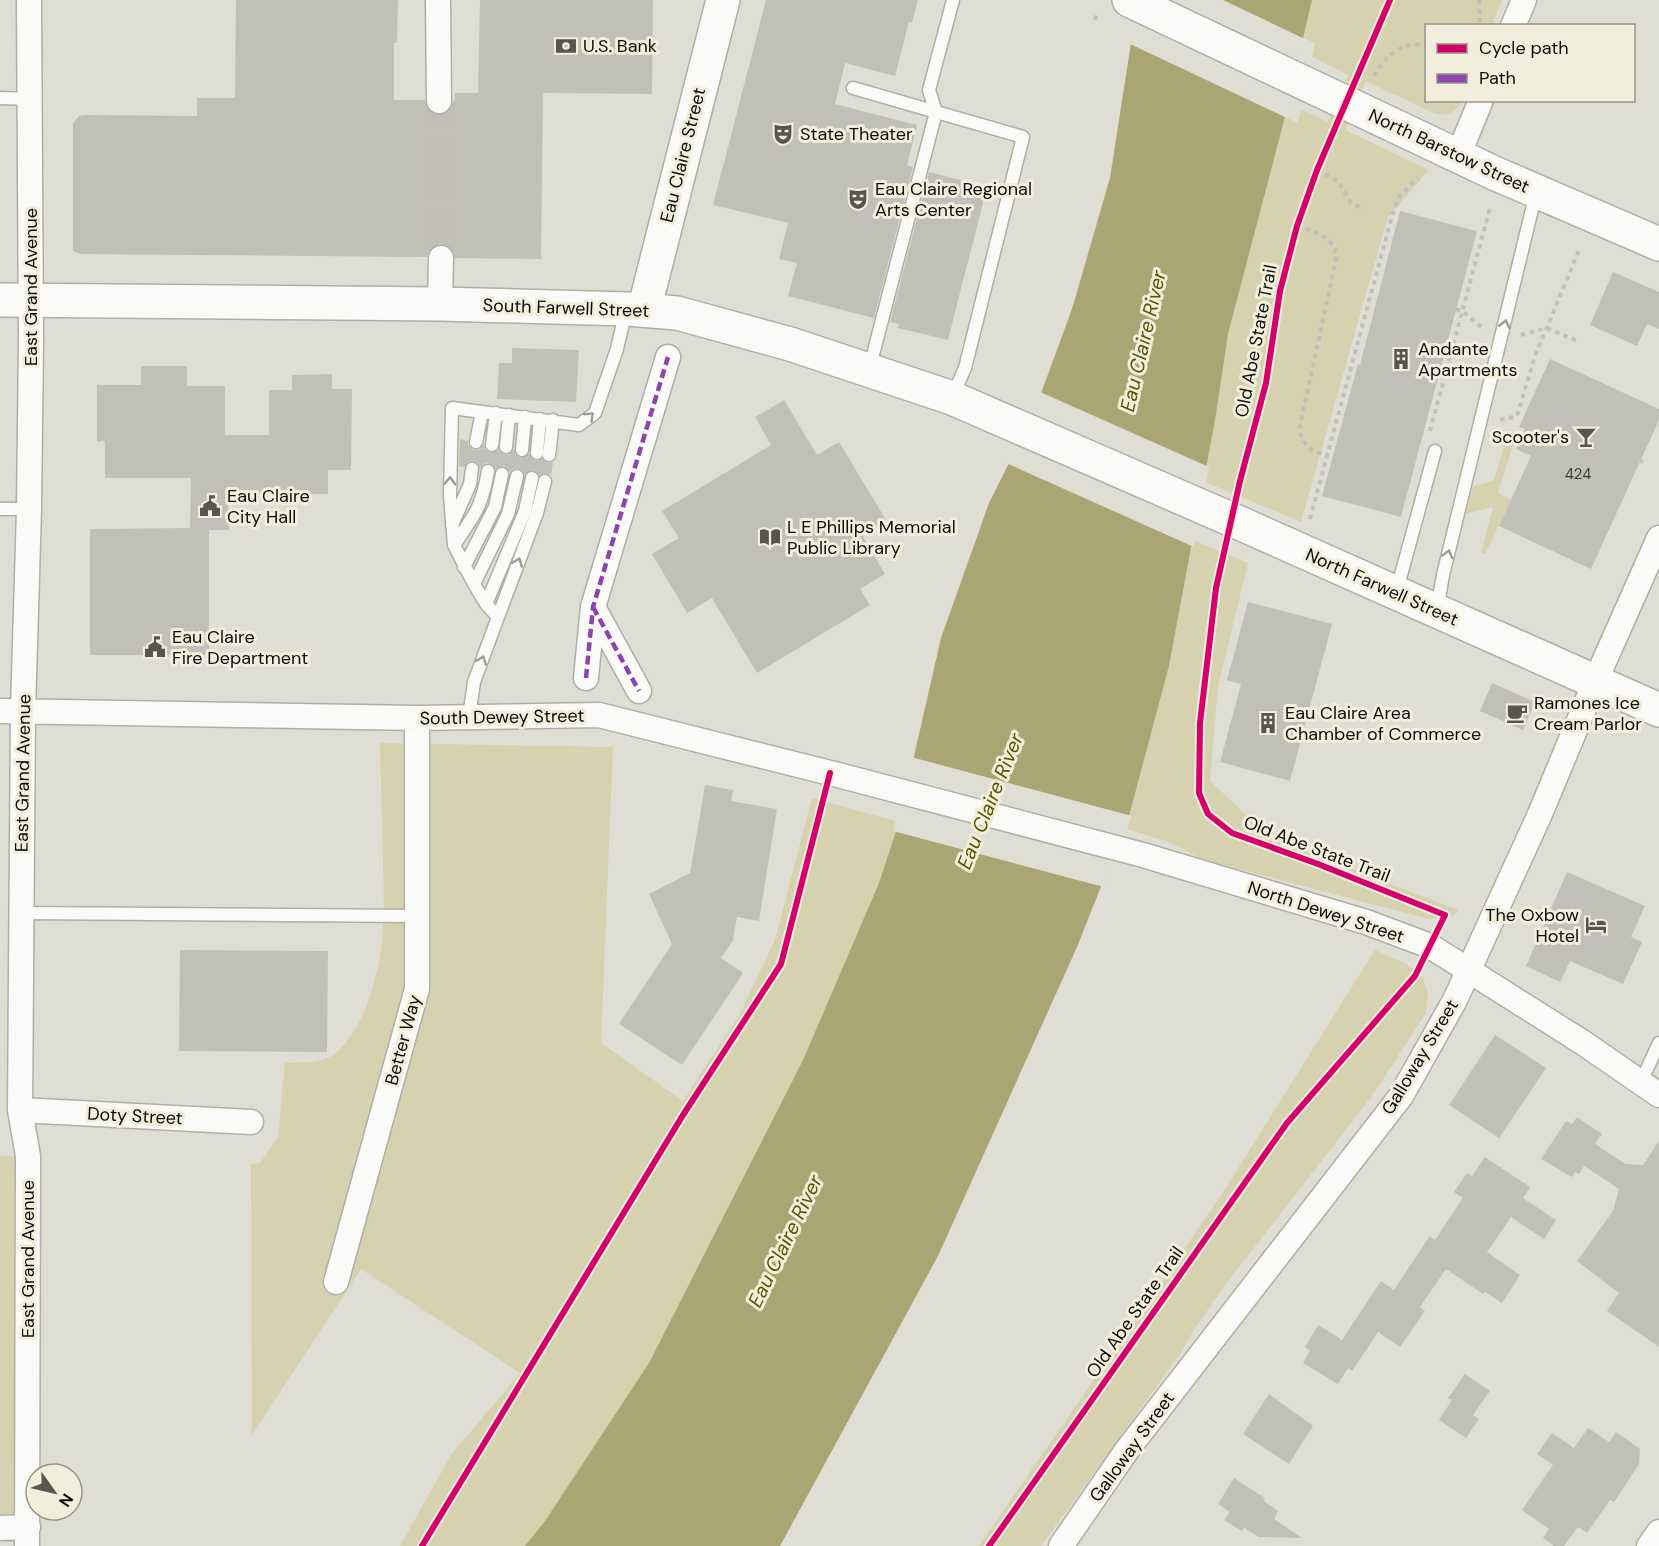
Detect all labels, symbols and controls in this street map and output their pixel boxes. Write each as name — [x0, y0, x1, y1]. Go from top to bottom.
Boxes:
legend — [1425, 24, 1635, 102]
bank icon: U.S. Bank — [554, 34, 578, 58]
place label: U.S. Bank — [583, 34, 657, 58]
text: Cycle path — [1479, 36, 1569, 60]
text: Path — [1479, 66, 1516, 90]
street label: Eau Claire Street — [655, 85, 711, 225]
street label: North Barstow Street — [1365, 103, 1533, 199]
theatre icon: State Theater — [771, 122, 795, 146]
place label: State Theater — [800, 122, 913, 146]
place label: Eau Claire Regional Arts Center — [875, 177, 1032, 222]
theatre icon: Eau Claire Regional Arts Center — [846, 187, 870, 211]
street label: East Grand Avenue — [19, 208, 43, 366]
street label: Old Abe State Trail — [1229, 263, 1283, 419]
water label: Eau Claire River — [1114, 267, 1172, 414]
street label: South Farwell Street — [482, 293, 650, 323]
one-way arrow — [1497, 319, 1510, 329]
place label: Andante Apartments — [1418, 337, 1517, 382]
building icon: Andante Apartments — [1389, 347, 1413, 371]
one-way arrow — [583, 412, 593, 423]
place label: Scooter's — [1492, 425, 1569, 449]
bar icon: Scooter's — [1574, 425, 1598, 449]
house number: 424 — [1565, 464, 1591, 484]
one-way arrow — [444, 477, 456, 486]
place label: Eau Claire City Hall — [227, 484, 310, 529]
public building icon: Eau Claire City Hall — [198, 494, 222, 518]
place label: L E Phillips Memorial Public Library — [787, 515, 956, 560]
library icon: L E Phillips Memorial Public Library — [758, 525, 782, 549]
street label: North Farwell Street — [1302, 543, 1462, 631]
one-way arrow — [1440, 549, 1453, 559]
one-way arrow — [511, 557, 524, 568]
place label: Eau Claire Fire Department — [172, 625, 308, 670]
public building icon: Eau Claire Fire Department — [143, 635, 167, 659]
one-way arrow — [475, 655, 487, 666]
place label: Ramones Ice Cream Parlor — [1534, 691, 1642, 736]
street label: East Grand Avenue — [10, 694, 36, 852]
place label: Eau Claire Area Chamber of Commerce — [1285, 701, 1481, 746]
cafe icon: Ramones Ice Cream Parlor — [1505, 701, 1529, 725]
street label: South Dewey Street — [419, 704, 585, 730]
building icon: Eau Claire Area Chamber of Commerce — [1256, 711, 1280, 735]
water label: Eau Claire River — [951, 729, 1029, 873]
street label: Old Abe State Trail — [1240, 810, 1394, 888]
street label: North Dewey Street — [1245, 875, 1407, 949]
place label: The Oxbow Hotel — [1485, 903, 1579, 948]
hotel icon: The Oxbow Hotel — [1584, 913, 1608, 937]
street label: Better Way — [379, 992, 427, 1088]
street label: Galloway Street — [1376, 995, 1464, 1119]
street label: Doty Street — [87, 1102, 183, 1130]
water label: Eau Claire River — [742, 1170, 828, 1311]
street label: East Grand Avenue — [16, 1180, 40, 1338]
street label: Old Abe State Trail — [1081, 1242, 1189, 1382]
street label: Galloway Street — [1084, 1387, 1180, 1507]
north arrow — [24, 1462, 84, 1522]
text: N — [54, 1489, 78, 1511]

